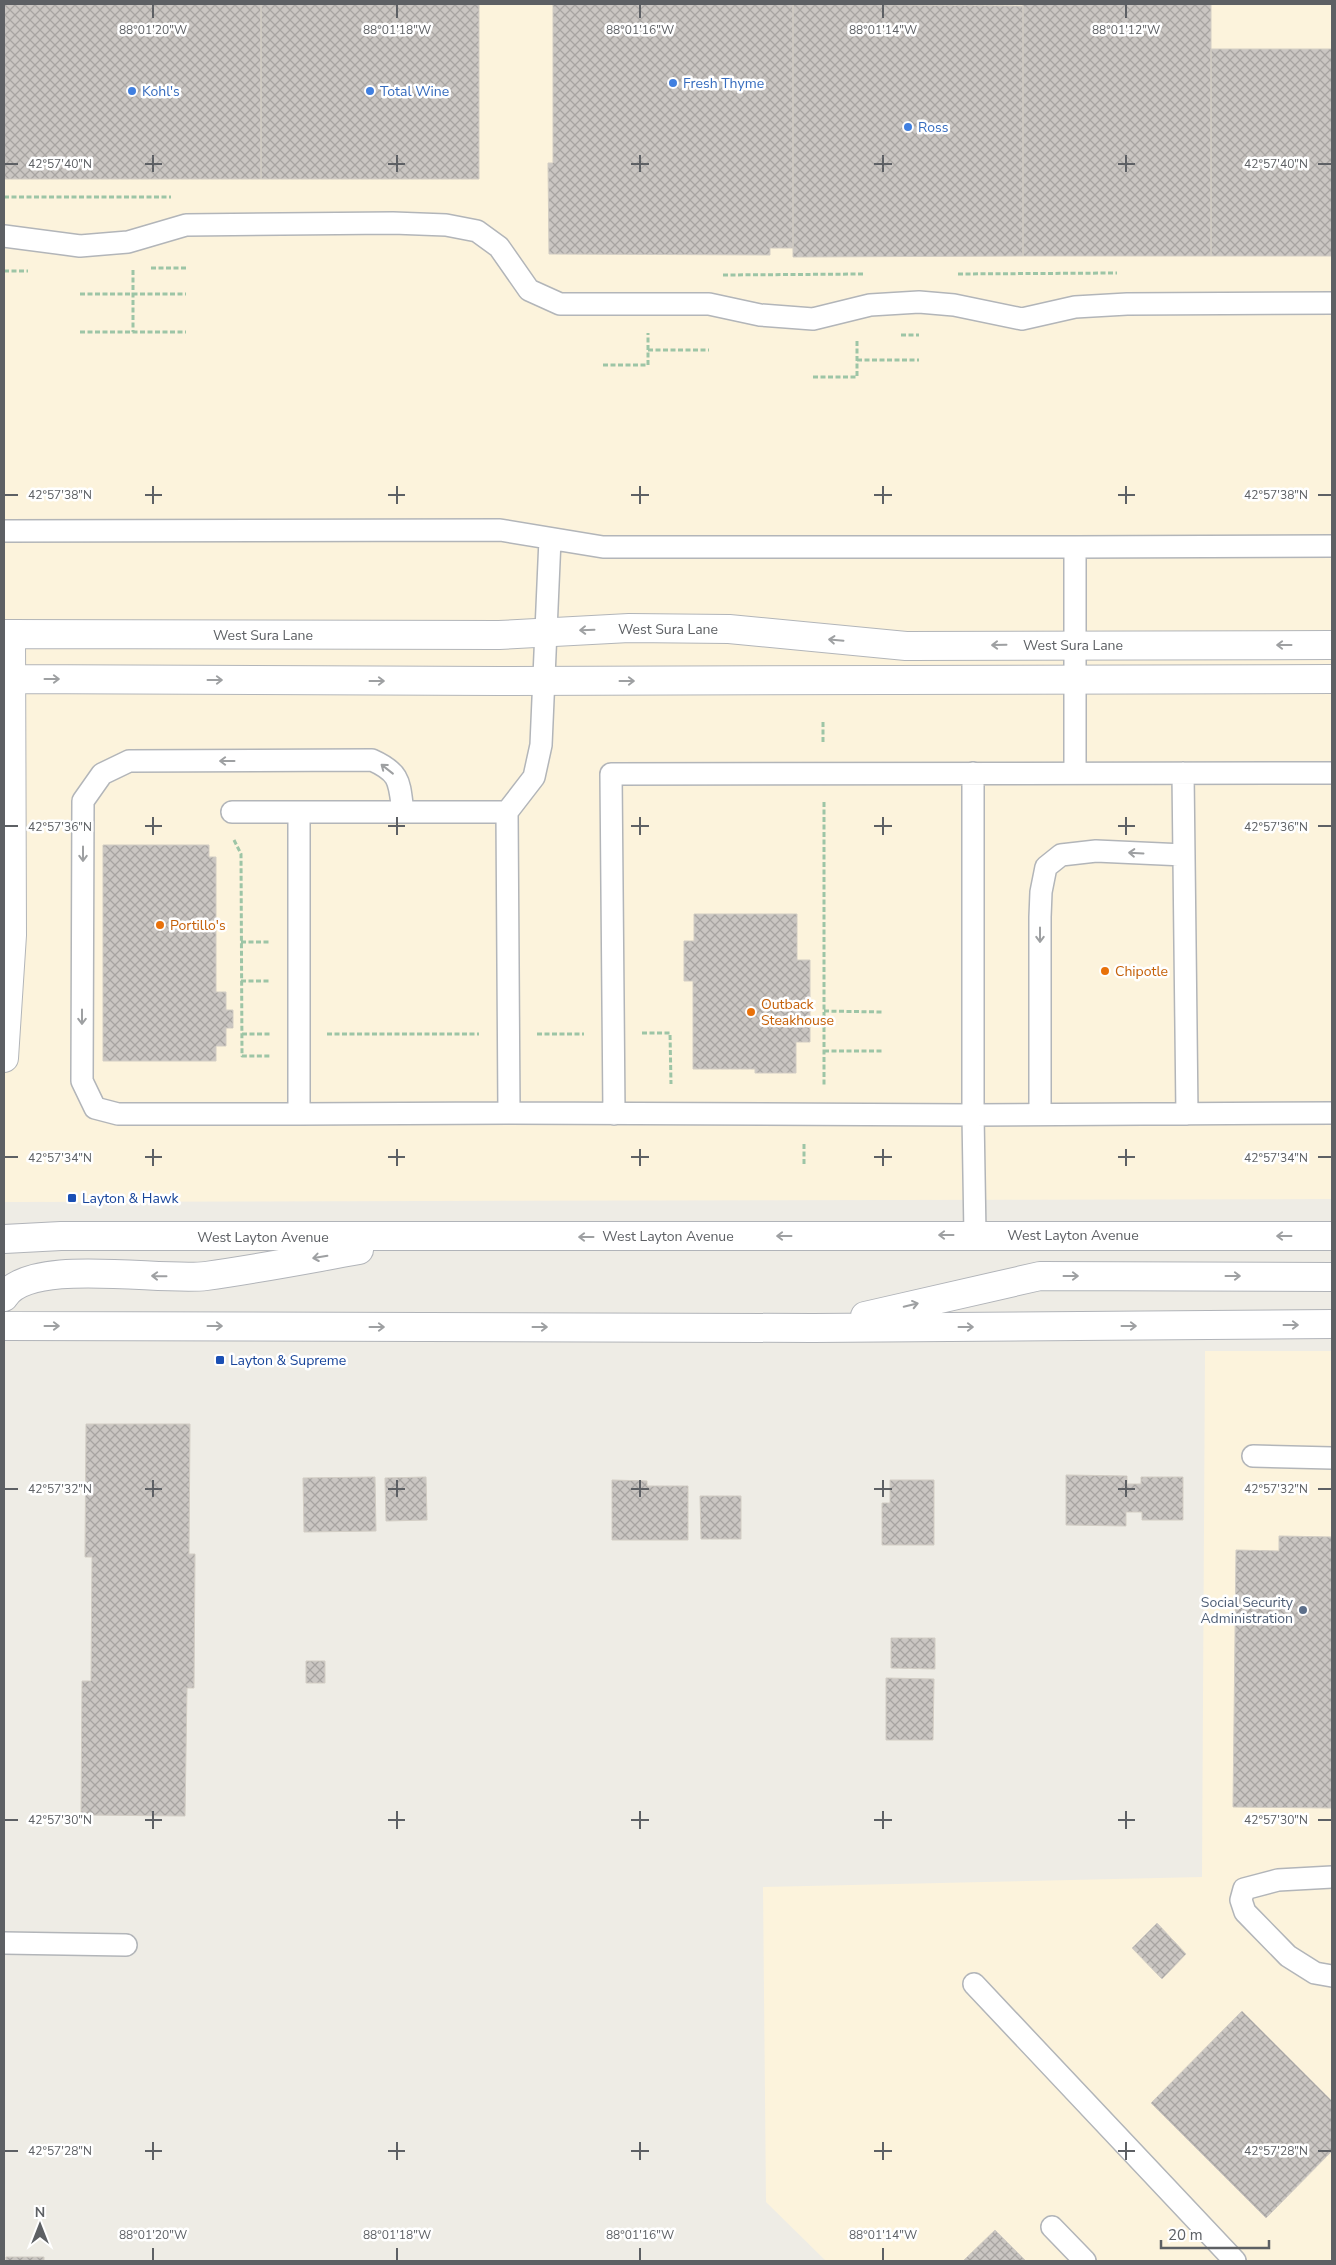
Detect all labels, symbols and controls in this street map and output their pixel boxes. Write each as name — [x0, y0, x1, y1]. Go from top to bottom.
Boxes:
text: 88°01'20"W — [119, 22, 187, 38]
text: 88°01'18"W — [363, 22, 431, 38]
text: 88°01'16"W — [606, 22, 674, 38]
text: 88°01'14"W — [849, 22, 917, 38]
text: 88°01'12"W — [1092, 22, 1160, 38]
place label: Fresh Thyme — [683, 74, 764, 93]
marker: Fresh Thyme — [667, 77, 679, 89]
place label: Kohl's — [142, 82, 180, 101]
place label: Total Wine — [380, 82, 449, 101]
marker: Kohl's — [126, 85, 138, 97]
marker: Total Wine — [364, 85, 376, 97]
place label: Ross — [918, 118, 949, 137]
marker: Ross — [902, 121, 914, 133]
text: 42°57'40"N — [28, 156, 92, 172]
text: 42°57'40"N — [1244, 156, 1308, 172]
text: 42°57'38"N — [28, 487, 92, 503]
text: 42°57'38"N — [1244, 487, 1308, 503]
street label: West Sura Lane — [618, 620, 718, 639]
one-way arrow — [579, 625, 596, 635]
street label: West Sura Lane — [213, 626, 313, 645]
one-way arrow — [829, 635, 845, 644]
street label: West Sura Lane — [1023, 636, 1123, 655]
one-way arrow — [991, 640, 1007, 650]
one-way arrow — [1276, 640, 1292, 650]
one-way arrow — [44, 674, 60, 684]
one-way arrow — [206, 675, 223, 685]
one-way arrow — [369, 676, 385, 686]
one-way arrow — [619, 676, 635, 686]
one-way arrow — [220, 756, 236, 766]
one-way arrow — [381, 764, 394, 775]
text: 42°57'36"N — [28, 819, 92, 835]
text: 42°57'36"N — [1244, 819, 1308, 835]
one-way arrow — [78, 846, 88, 862]
one-way arrow — [1128, 848, 1144, 857]
place label: Portillo's — [170, 916, 226, 935]
marker: Portillo's — [154, 919, 166, 931]
one-way arrow — [1035, 926, 1045, 943]
place label: Chipotle — [1115, 962, 1168, 981]
marker: Chipotle — [1099, 965, 1111, 977]
place label: Outback Steakhouse — [761, 995, 834, 1030]
marker: Outback Steakhouse — [745, 1006, 757, 1018]
one-way arrow — [77, 1008, 87, 1025]
text: 42°57'34"N — [28, 1150, 92, 1166]
text: 42°57'34"N — [1244, 1150, 1308, 1166]
place label: Layton & Hawk — [82, 1189, 180, 1208]
marker: Layton & Hawk — [66, 1192, 78, 1204]
street label: West Layton Avenue — [1007, 1226, 1139, 1245]
street label: West Layton Avenue — [602, 1227, 734, 1246]
street label: West Layton Avenue — [197, 1228, 329, 1247]
one-way arrow — [938, 1230, 954, 1240]
one-way arrow — [776, 1231, 792, 1241]
one-way arrow — [1276, 1231, 1292, 1241]
one-way arrow — [578, 1232, 594, 1242]
one-way arrow — [312, 1252, 328, 1262]
one-way arrow — [151, 1271, 167, 1280]
one-way arrow — [1062, 1271, 1078, 1281]
one-way arrow — [1224, 1271, 1241, 1281]
one-way arrow — [903, 1300, 919, 1309]
one-way arrow — [1283, 1320, 1299, 1330]
one-way arrow — [44, 1321, 60, 1331]
one-way arrow — [206, 1321, 223, 1331]
one-way arrow — [1120, 1321, 1137, 1331]
one-way arrow — [369, 1322, 385, 1332]
one-way arrow — [532, 1322, 548, 1332]
one-way arrow — [958, 1322, 974, 1332]
place label: Layton & Supreme — [230, 1351, 346, 1370]
marker: Layton & Supreme — [214, 1354, 226, 1366]
text: 42°57'32"N — [28, 1481, 92, 1497]
text: 42°57'32"N — [1244, 1481, 1308, 1497]
place label: Social Security Administration — [1200, 1593, 1294, 1628]
marker: Social Security Administration — [1297, 1604, 1309, 1616]
text: 42°57'30"N — [28, 1812, 92, 1828]
text: 42°57'30"N — [1244, 1812, 1308, 1828]
text: 42°57'28"N — [28, 2143, 92, 2159]
text: 42°57'28"N — [1244, 2143, 1308, 2159]
north arrow — [15, 2200, 65, 2250]
text: N — [35, 2203, 45, 2222]
scale bar — [1161, 2218, 1268, 2250]
text: 20 m — [1168, 2225, 1203, 2245]
text: 88°01'20"W — [119, 2227, 187, 2243]
text: 88°01'18"W — [363, 2227, 431, 2243]
text: 88°01'16"W — [606, 2227, 674, 2243]
text: 88°01'14"W — [849, 2227, 917, 2243]

